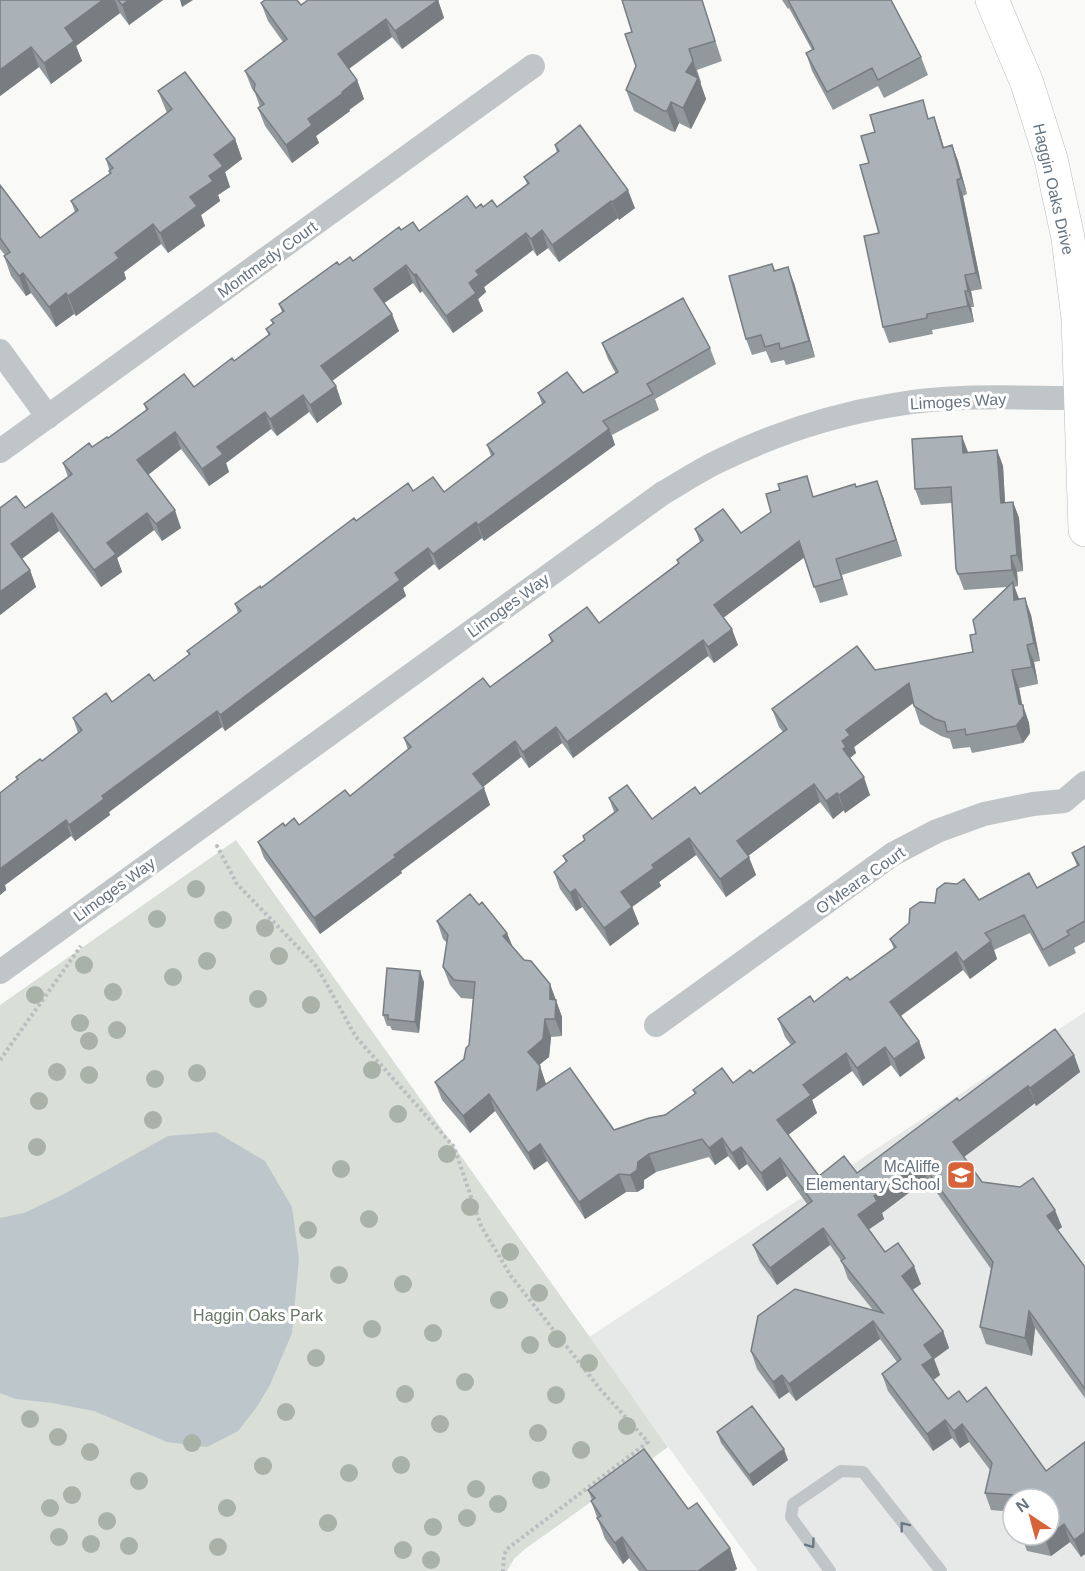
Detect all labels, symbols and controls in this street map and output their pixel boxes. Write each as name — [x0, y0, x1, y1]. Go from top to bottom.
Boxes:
street label: Haggin Oaks Drive — [1030, 122, 1077, 257]
street label: Montmedy Court — [214, 217, 321, 301]
street label: Limoges Way — [909, 390, 1007, 413]
street label: Limoges Way — [464, 570, 552, 641]
street label: O'Meara Court — [813, 843, 908, 917]
street label: Limoges Way — [70, 854, 158, 925]
place label: McAliffe Elementary School — [806, 1158, 940, 1193]
school or university icon: McAliffe Elementary School — [945, 1159, 977, 1191]
park label: Haggin Oaks Park — [193, 1307, 324, 1324]
north arrow — [1001, 1487, 1061, 1547]
text: N — [1013, 1495, 1032, 1516]
one-way arrow — [901, 1521, 912, 1532]
one-way arrow — [804, 1538, 815, 1549]

